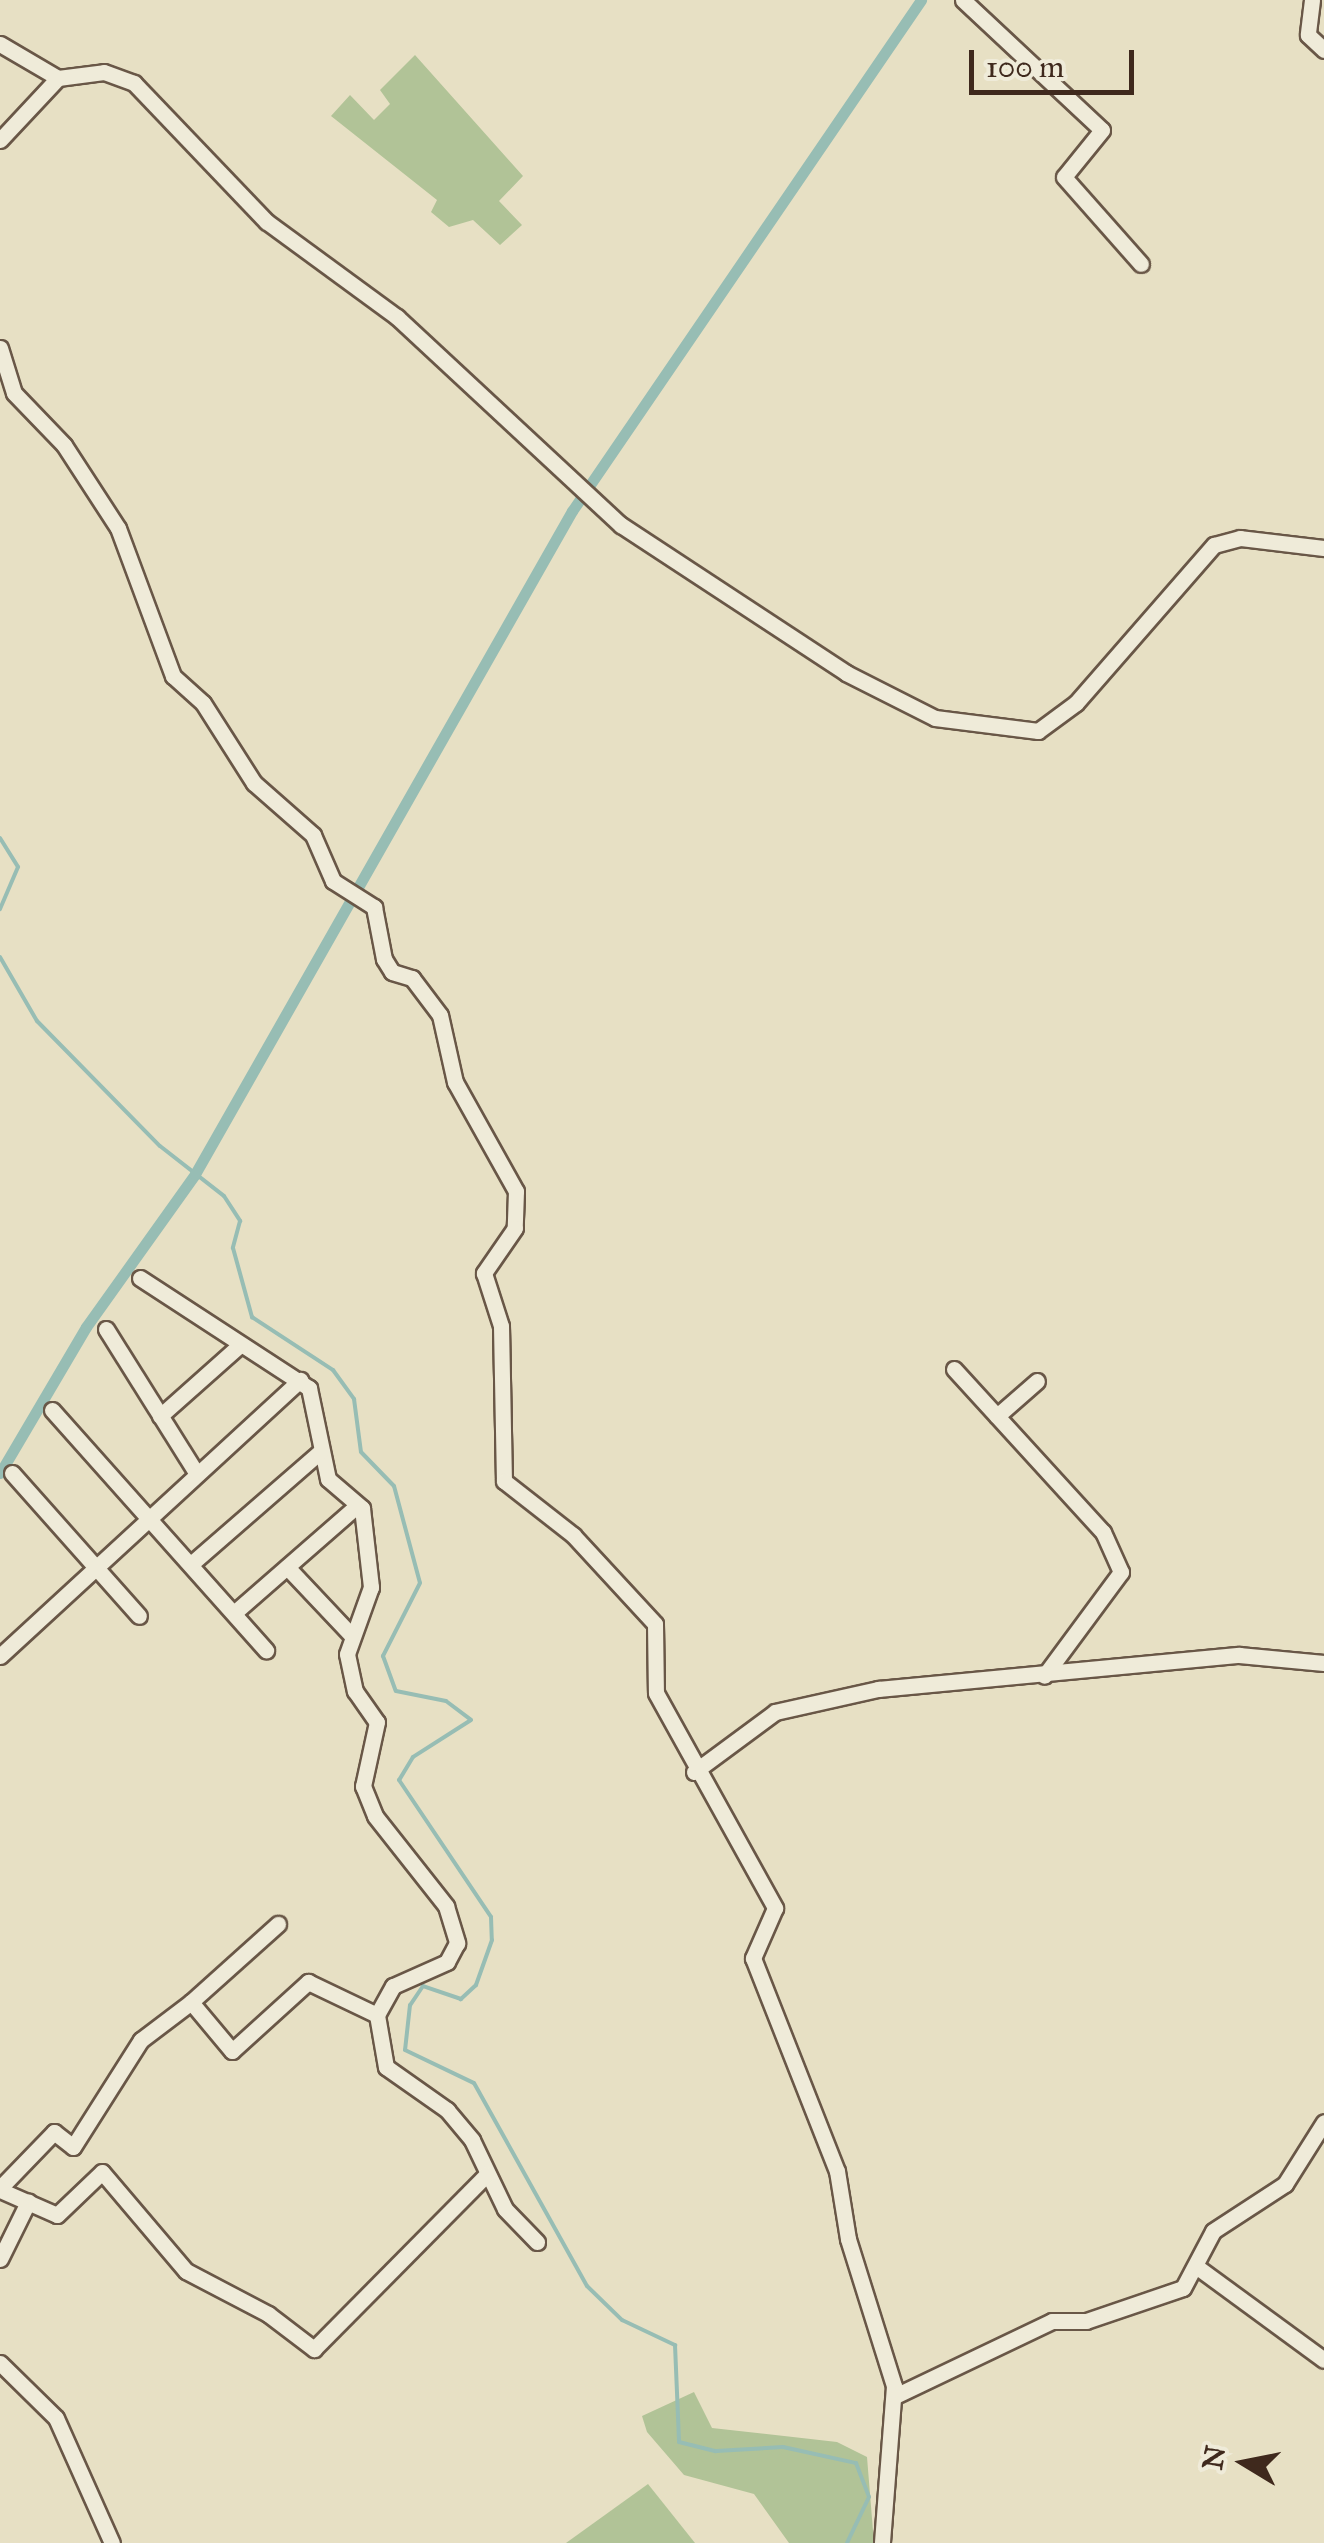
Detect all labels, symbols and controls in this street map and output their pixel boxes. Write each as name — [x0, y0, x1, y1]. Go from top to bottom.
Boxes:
scale bar — [974, 30, 1139, 92]
text: 100 m — [986, 49, 1064, 85]
north arrow — [1194, 2413, 1294, 2513]
text: N — [1195, 2443, 1233, 2472]

